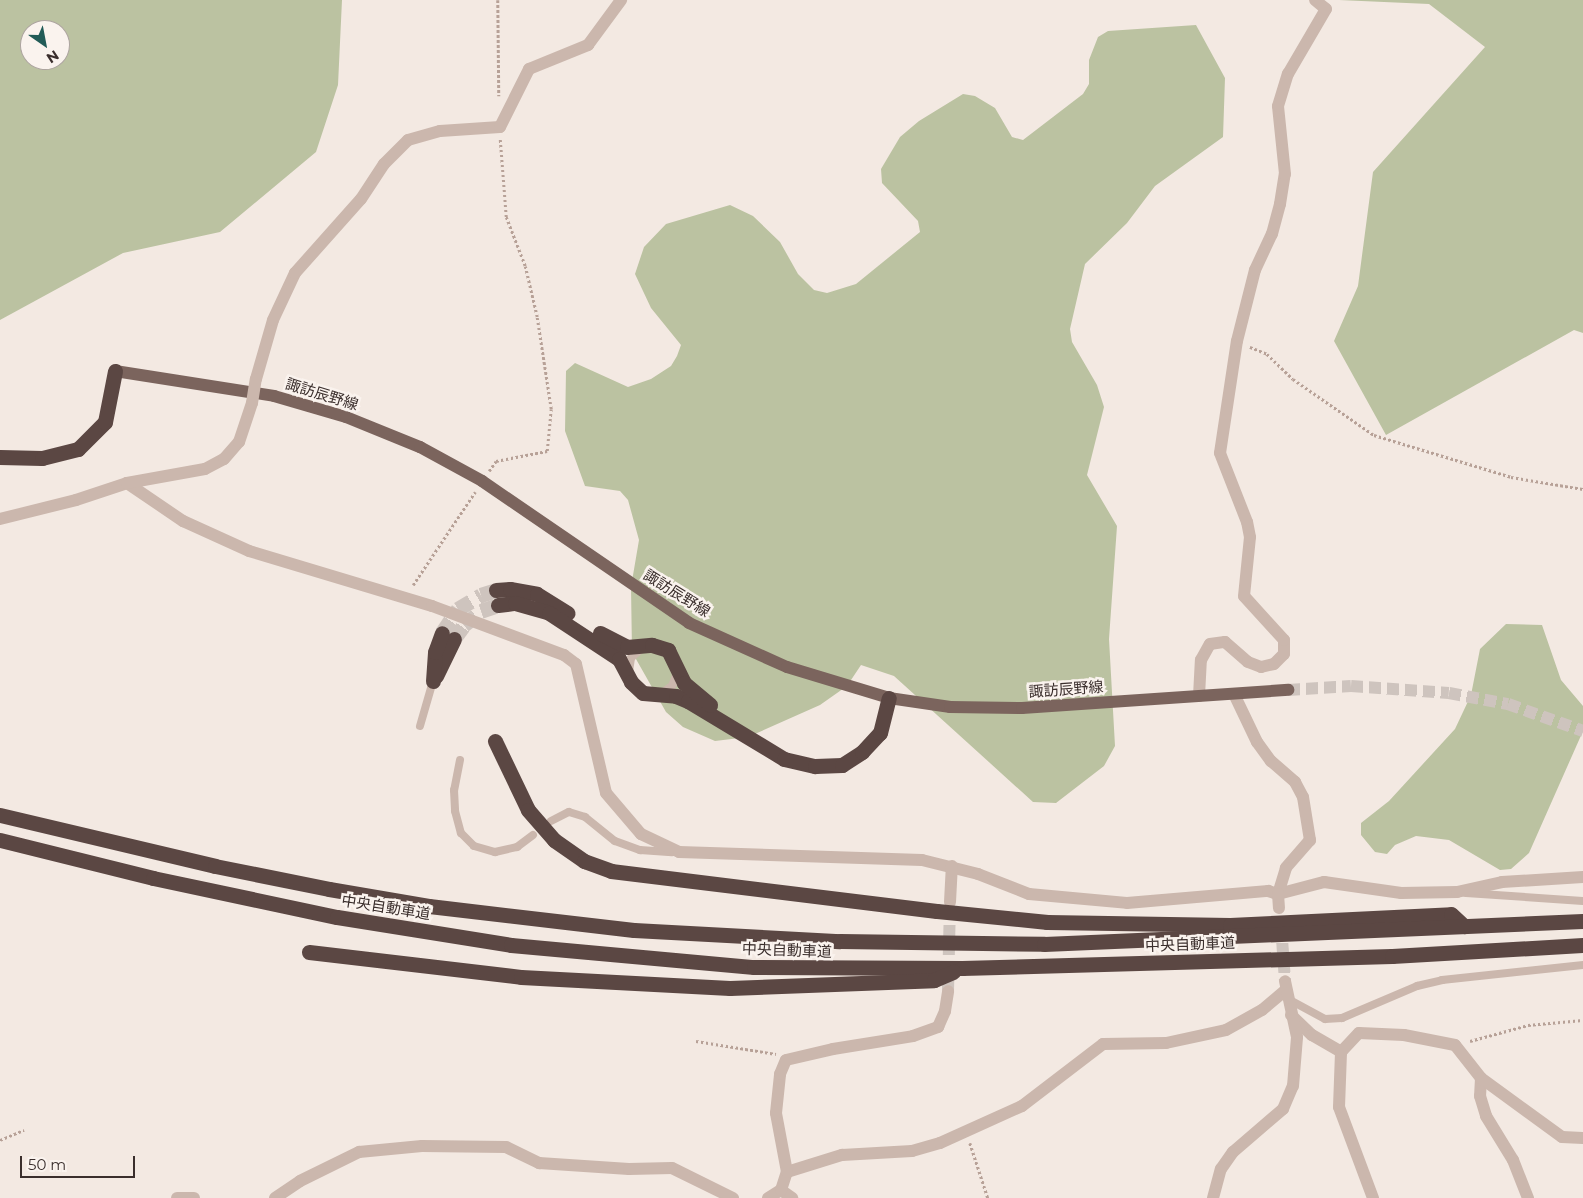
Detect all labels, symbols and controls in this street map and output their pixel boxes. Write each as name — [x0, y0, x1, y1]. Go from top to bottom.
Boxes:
north arrow — [20, 20, 70, 70]
text: N — [43, 46, 62, 67]
street label: 諏訪辰野線 — [284, 374, 360, 414]
street label: 諏訪辰野線 — [640, 565, 714, 621]
street label: 諏訪辰野線 — [1028, 677, 1104, 701]
street label: 中央自動車道 — [340, 891, 432, 923]
street label: 中央自動車道 — [1145, 933, 1235, 955]
street label: 中央自動車道 — [742, 939, 832, 961]
scale bar — [22, 1146, 138, 1178]
text: 50 m — [28, 1155, 66, 1174]

